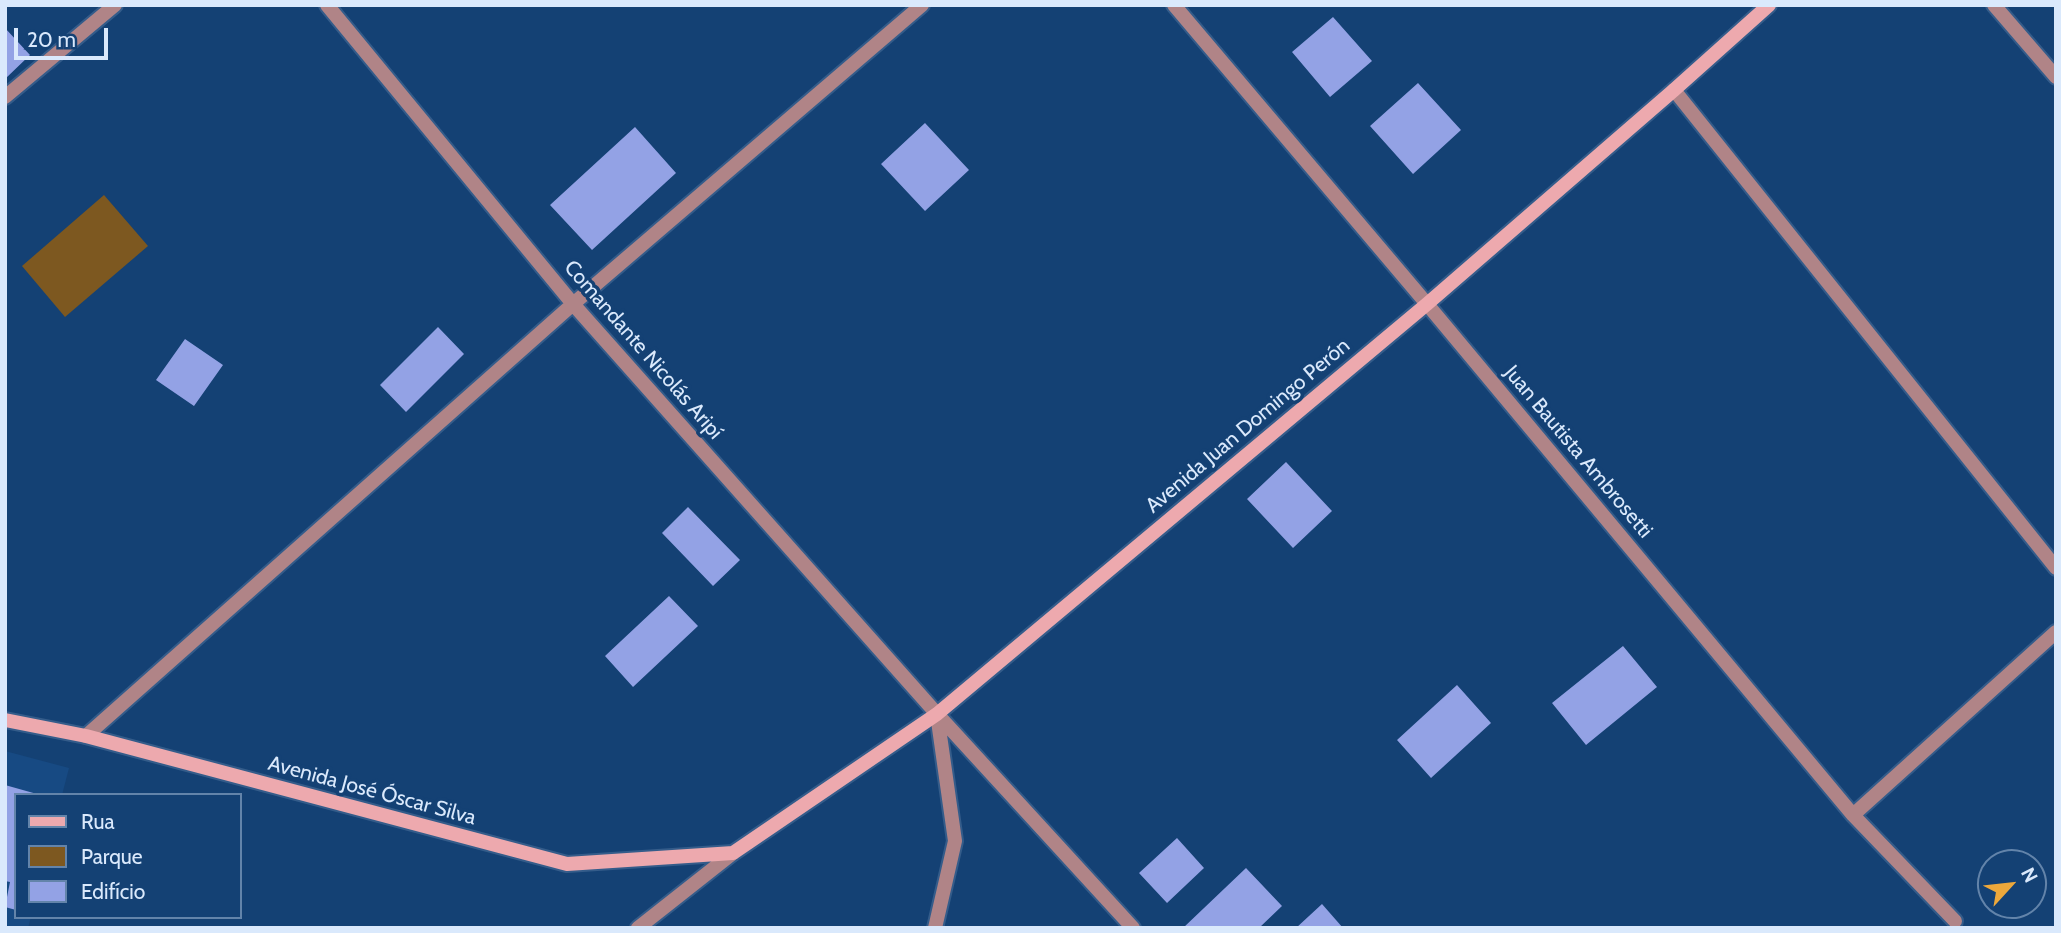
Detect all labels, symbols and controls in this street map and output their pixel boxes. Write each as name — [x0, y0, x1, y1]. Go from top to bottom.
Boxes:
scale bar — [18, 14, 112, 58]
text: 20 m — [27, 27, 76, 52]
street label: Comandante Nicolás Aripí — [558, 255, 728, 445]
street label: Avenida Juan Domingo Perón — [1141, 333, 1355, 519]
street label: Juan Bautista Ambrosetti — [1498, 361, 1658, 543]
street label: Avenida José Óscar Silva — [265, 751, 479, 831]
legend — [14, 793, 242, 919]
text: Rua — [81, 809, 115, 834]
text: Parque — [81, 844, 143, 869]
north arrow — [1977, 849, 2047, 919]
text: N — [2016, 864, 2043, 886]
text: Edifício — [81, 879, 145, 904]

